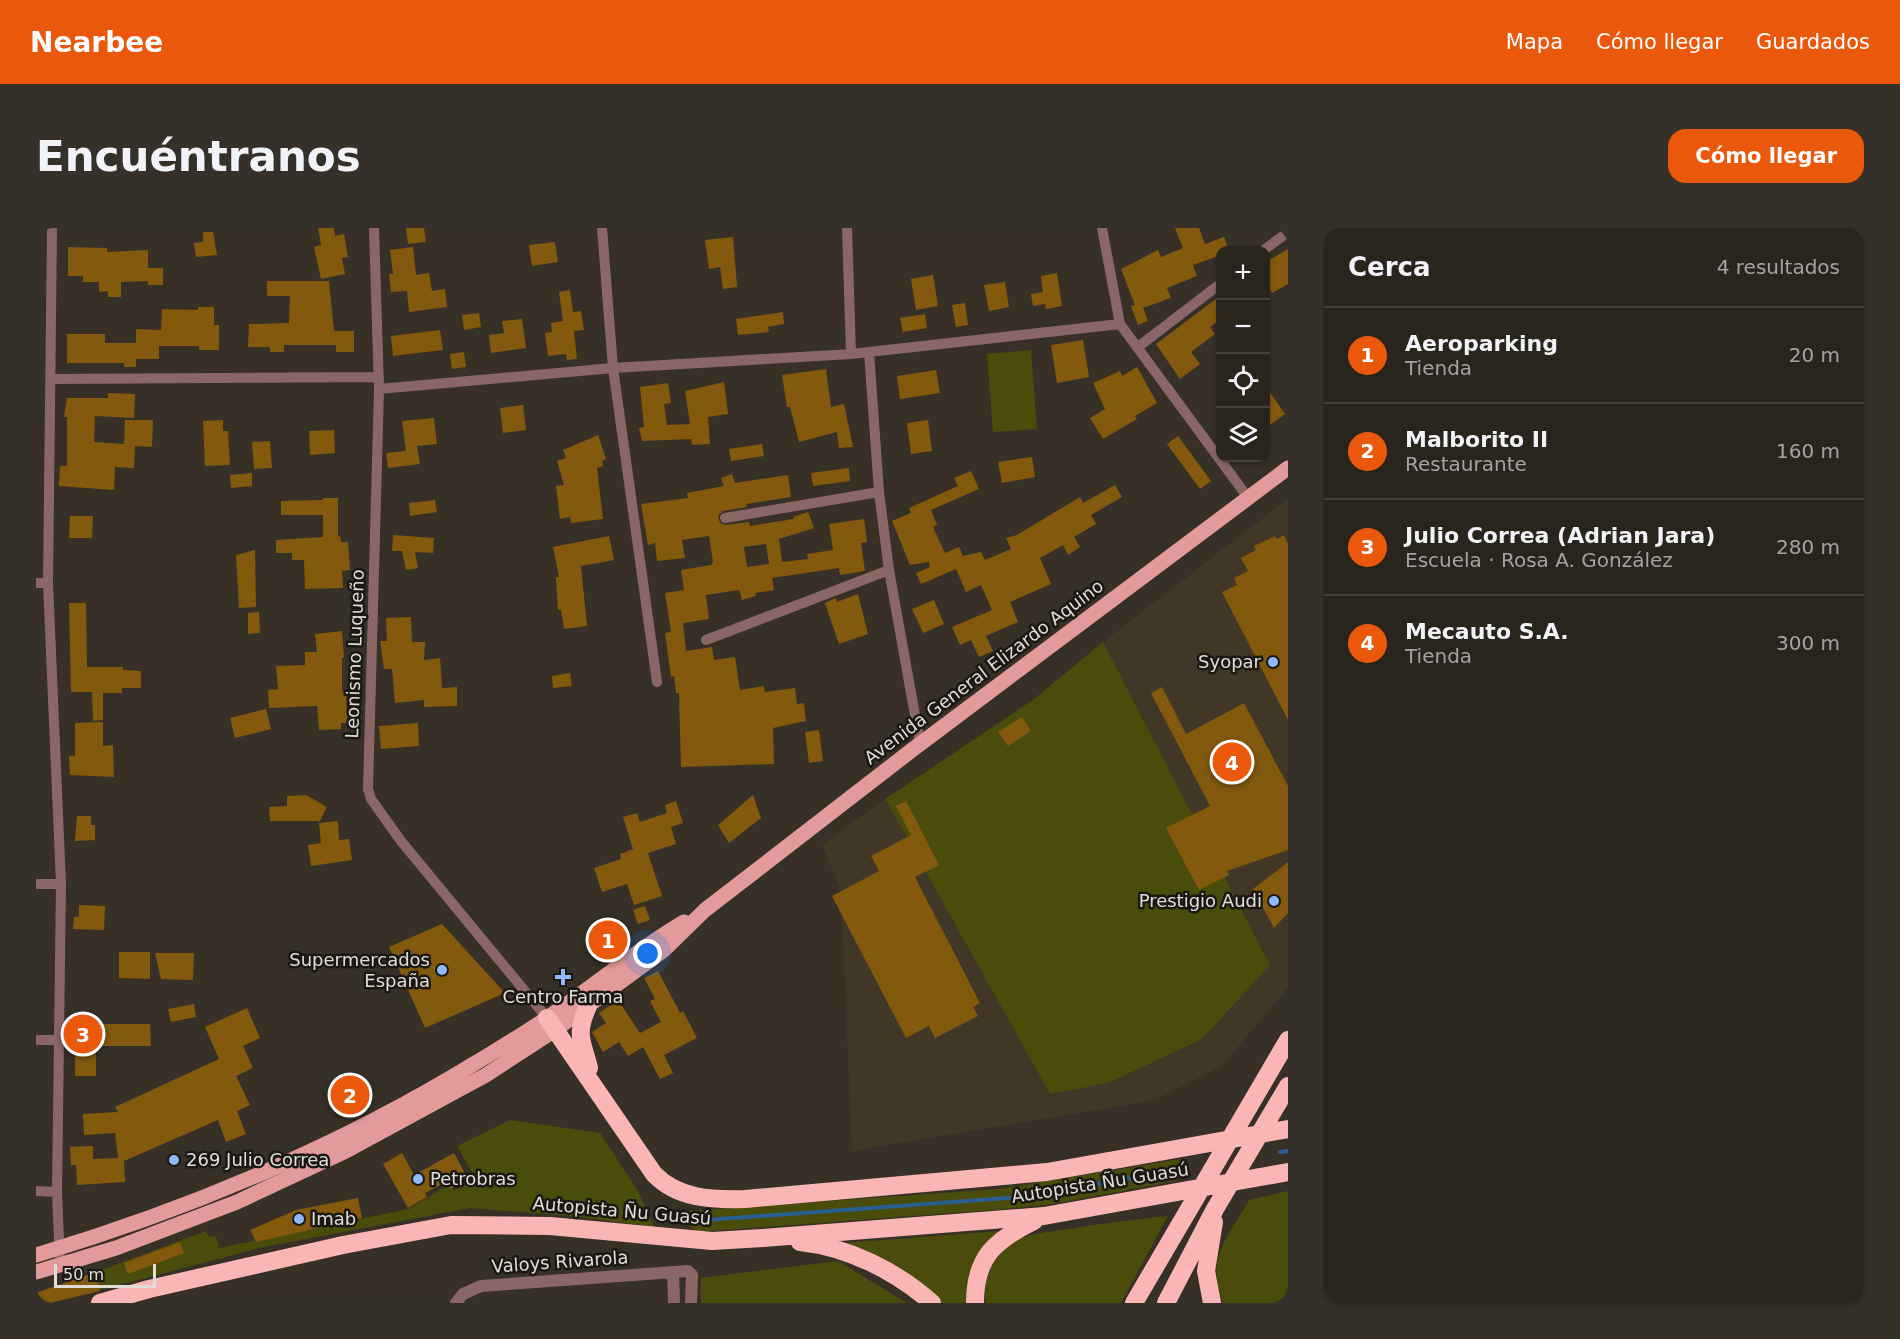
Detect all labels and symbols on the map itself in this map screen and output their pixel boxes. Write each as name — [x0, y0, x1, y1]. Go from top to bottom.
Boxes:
street label: Leonismo Luqueño — [341, 569, 368, 739]
street label: Avenida General Elizardo Aquino — [860, 575, 1107, 768]
place label: Syopar — [1198, 651, 1262, 672]
marker: Syopar — [1266, 655, 1280, 669]
pin: 4 — [1212, 740, 1252, 784]
place label: Prestigio Audi — [1139, 890, 1262, 911]
marker: Prestigio Audi — [1267, 894, 1281, 908]
pin: 1 — [588, 918, 628, 962]
your location — [633, 939, 662, 968]
place label: Supermercados España — [289, 949, 430, 991]
marker: Supermercados España — [435, 963, 449, 977]
marker: Centro Farma — [556, 970, 570, 984]
place label: Centro Farma — [502, 986, 624, 1007]
pin: 3 — [64, 1012, 102, 1056]
pin: 2 — [330, 1072, 370, 1118]
place label: 269 Julio Correa — [186, 1149, 329, 1170]
marker: 269 Julio Correa — [167, 1153, 181, 1167]
street label: Autopista Ñu Guasú — [1010, 1158, 1190, 1207]
place label: Petrobras — [430, 1168, 516, 1189]
marker: Petrobras — [411, 1172, 425, 1186]
street label: Autopista Ñu Guasú — [532, 1192, 712, 1229]
place label: Imab — [311, 1208, 356, 1229]
marker: Imab — [292, 1212, 306, 1226]
street label: Valoys Rivarola — [491, 1246, 629, 1277]
scale bar — [54, 1261, 156, 1288]

